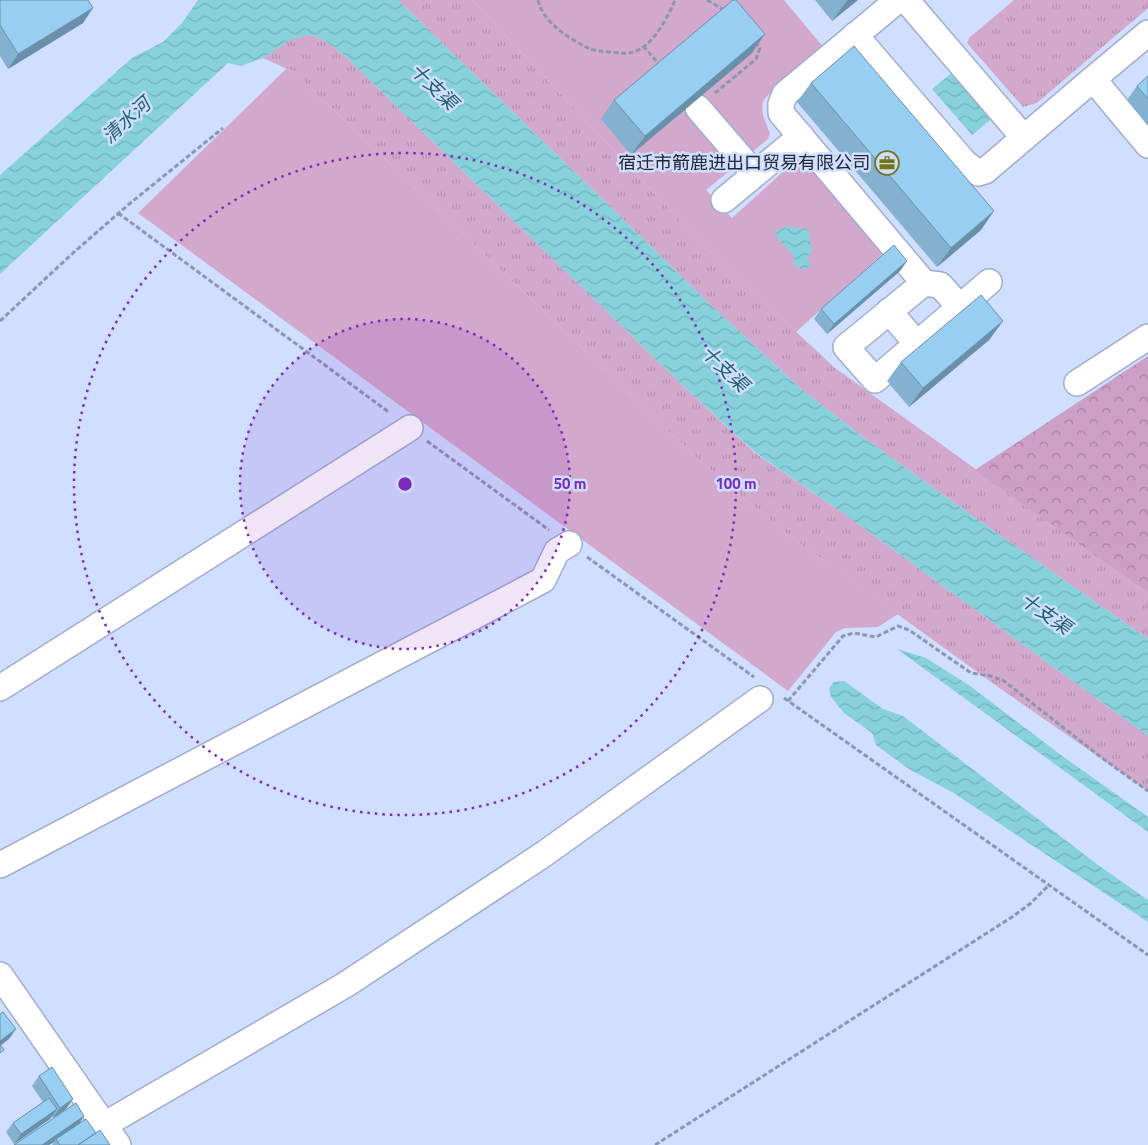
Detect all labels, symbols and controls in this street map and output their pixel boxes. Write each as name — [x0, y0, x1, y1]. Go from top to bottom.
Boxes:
water label: 十支渠 — [404, 55, 467, 118]
water label: 清水河 — [95, 87, 160, 149]
place label: 宿迁市箭鹿进出口贸易有限公司 — [618, 149, 870, 176]
office icon: 宿迁市箭鹿进出口贸易有限公司 — [874, 150, 900, 176]
water label: 十支渠 — [695, 337, 758, 400]
text: 50 m — [554, 472, 586, 495]
text: 100 m — [715, 472, 757, 495]
centre of rings — [396, 475, 414, 493]
water label: 十支渠 — [1015, 584, 1080, 643]

